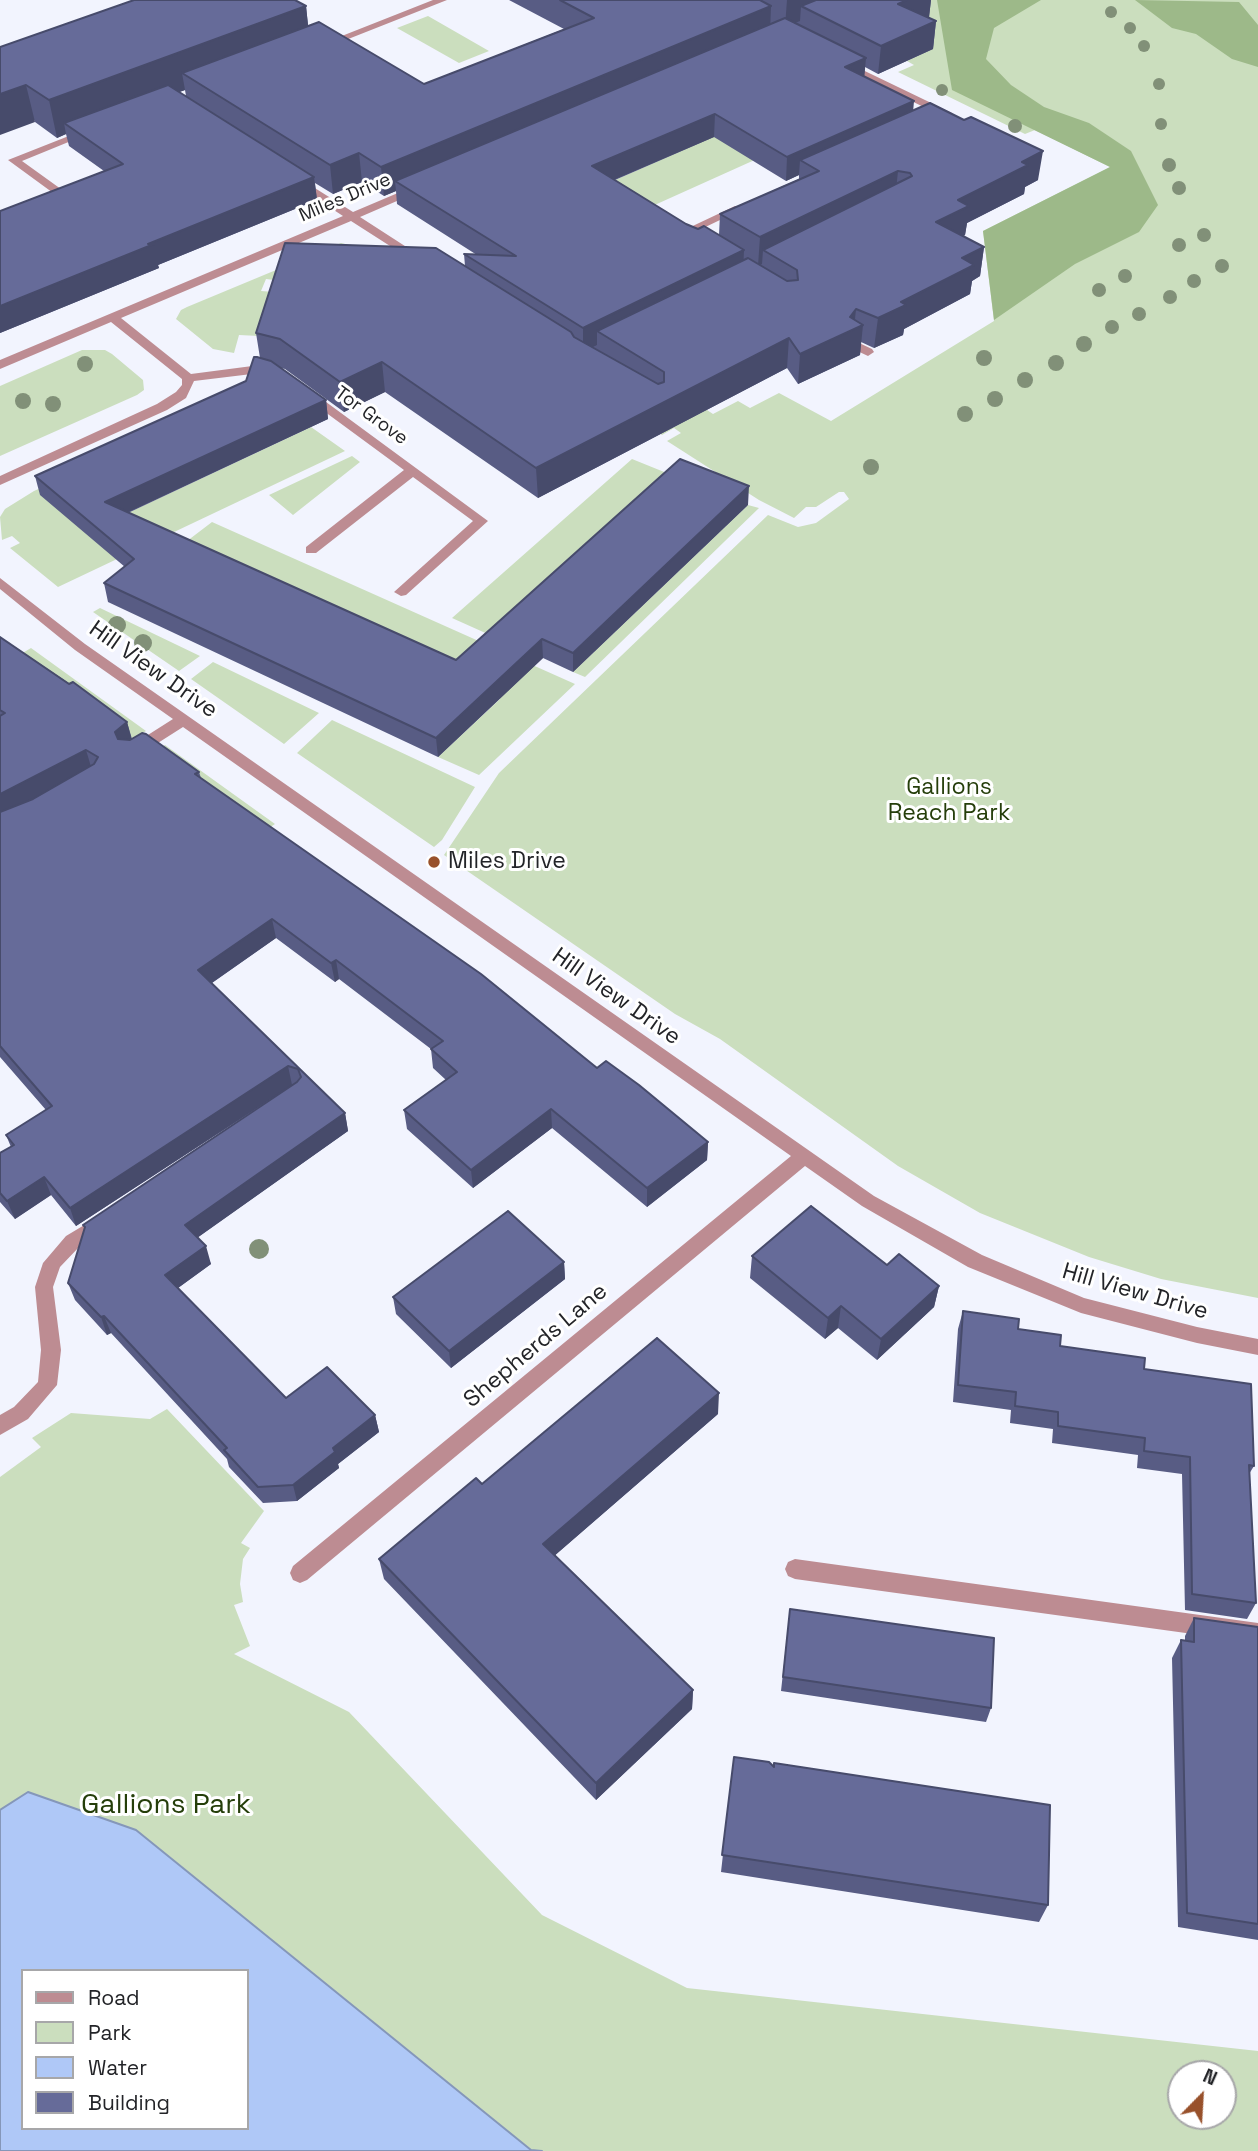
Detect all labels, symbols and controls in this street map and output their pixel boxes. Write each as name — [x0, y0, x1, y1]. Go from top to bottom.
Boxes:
street label: Miles Drive — [296, 168, 394, 228]
street label: Tor Grove — [330, 382, 412, 450]
street label: Hill View Drive — [83, 616, 223, 724]
park label: Gallions Reach Park — [888, 774, 1010, 828]
place label: Miles Drive — [448, 848, 566, 876]
marker: Miles Drive — [426, 854, 442, 870]
street label: Hill View Drive — [546, 943, 686, 1051]
street label: Hill View Drive — [1059, 1258, 1211, 1326]
street label: Shepherds Lane — [459, 1278, 613, 1414]
park label: Gallions Park — [81, 1788, 251, 1822]
legend — [21, 1969, 248, 2130]
text: Road — [88, 1984, 140, 2011]
text: Park — [88, 2019, 132, 2046]
text: Water — [88, 2054, 147, 2081]
north arrow — [1167, 2060, 1237, 2130]
text: N — [1199, 2063, 1221, 2091]
text: Building — [88, 2089, 170, 2116]

